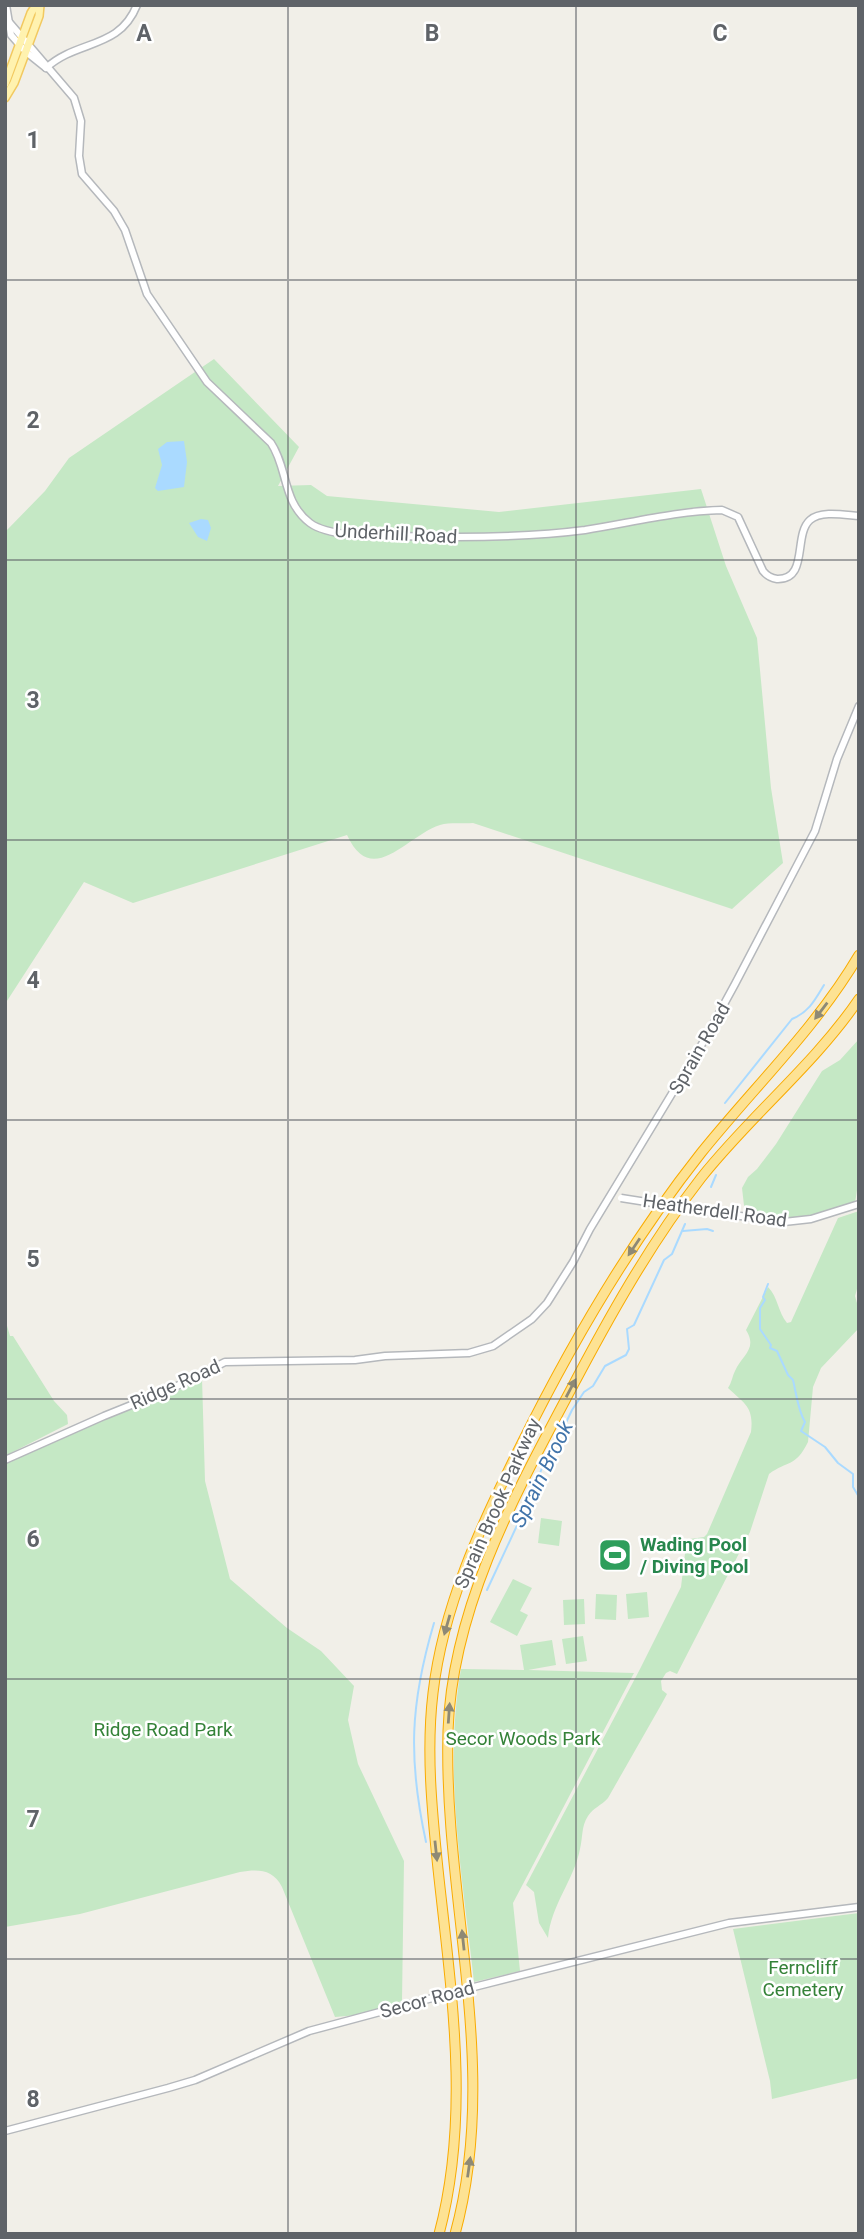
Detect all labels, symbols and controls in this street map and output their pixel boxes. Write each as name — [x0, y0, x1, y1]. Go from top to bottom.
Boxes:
text: A — [136, 20, 152, 47]
text: B — [425, 20, 439, 47]
text: C — [712, 20, 728, 47]
text: 1 — [26, 127, 40, 154]
text: 2 — [26, 407, 40, 434]
street label: Underhill Road — [334, 519, 458, 548]
text: 3 — [26, 687, 40, 714]
text: 4 — [26, 967, 40, 994]
street label: Sprain Road — [664, 998, 735, 1098]
one-way arrow — [814, 1002, 828, 1020]
street label: Heatherdell Road — [641, 1189, 788, 1232]
one-way arrow — [627, 1237, 640, 1256]
text: 5 — [26, 1246, 40, 1273]
street label: Ridge Road — [127, 1354, 224, 1415]
one-way arrow — [565, 1378, 577, 1398]
street label: Sprain Brook Parkway — [450, 1414, 545, 1592]
water label: Sprain Brook — [506, 1416, 578, 1531]
text: 6 — [26, 1526, 40, 1553]
place label: Wading Pool / Diving Pool — [639, 1533, 749, 1578]
sports icon: Wading Pool / Diving Pool — [596, 1536, 634, 1574]
one-way arrow — [441, 1615, 451, 1636]
one-way arrow — [444, 1702, 455, 1724]
park label: Ridge Road Park — [93, 1718, 233, 1741]
park label: Secor Woods Park — [445, 1727, 601, 1750]
text: 7 — [26, 1806, 40, 1833]
one-way arrow — [431, 1840, 442, 1862]
one-way arrow — [457, 1929, 468, 1951]
park label: Ferncliff Cemetery — [762, 1956, 844, 2001]
street label: Secor Road — [377, 1976, 477, 2023]
text: 8 — [26, 2086, 40, 2113]
one-way arrow — [464, 2156, 475, 2178]

